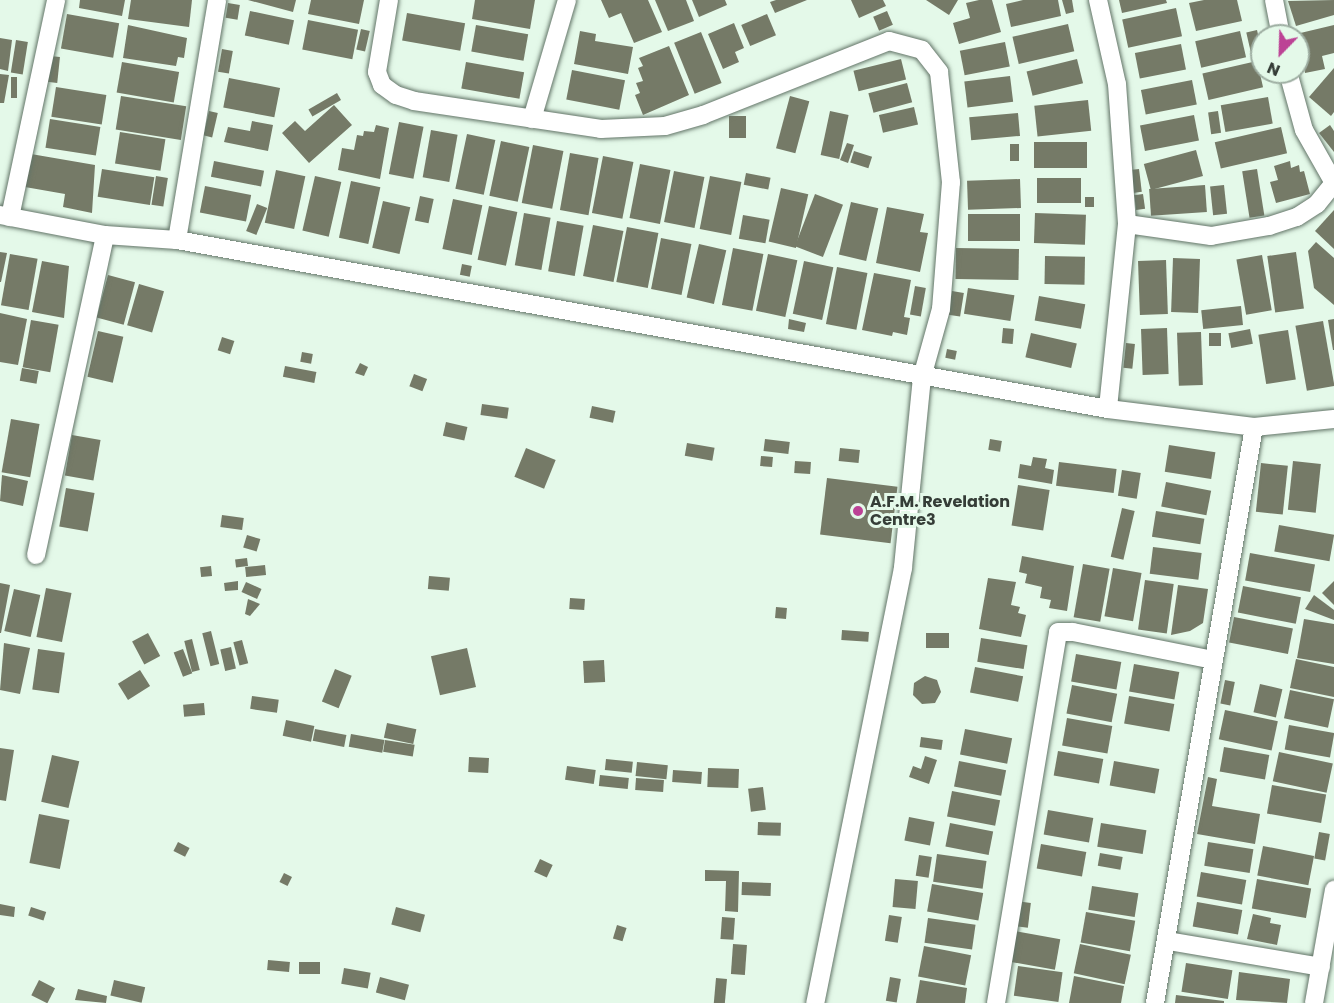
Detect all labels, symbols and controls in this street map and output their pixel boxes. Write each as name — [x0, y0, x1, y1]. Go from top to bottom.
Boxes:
north arrow — [1250, 24, 1310, 84]
text: N — [1264, 56, 1284, 82]
place label: A.F.M. Revelation Centre3 — [870, 492, 1010, 530]
marker: A.F.M. Revelation Centre3 — [851, 504, 865, 518]

